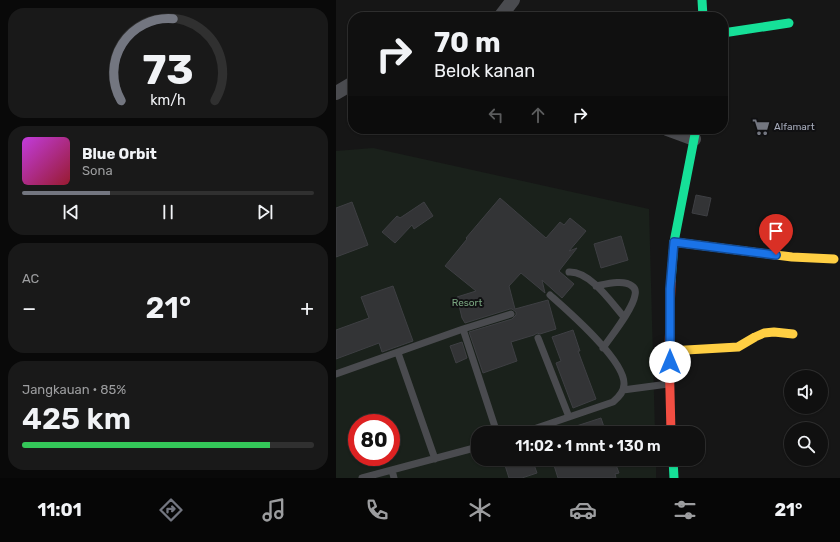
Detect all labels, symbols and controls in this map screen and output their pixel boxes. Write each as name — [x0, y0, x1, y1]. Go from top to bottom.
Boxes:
text: 70 m — [434, 26, 501, 59]
icon: right — [368, 28, 420, 80]
text: 73 — [142, 45, 194, 94]
text: Belok kanan — [434, 60, 535, 82]
text: km/h — [150, 91, 186, 108]
icon: left — [485, 104, 507, 126]
icon: ahead — [527, 104, 549, 126]
icon: right — [569, 104, 591, 126]
supermarket icon: Alfamart — [751, 117, 771, 137]
place label: Alfamart — [774, 121, 815, 133]
text: Blue Orbit — [82, 145, 157, 163]
text: Sona — [82, 163, 113, 178]
icon: previous — [60, 201, 82, 223]
icon: pause — [157, 201, 179, 223]
icon: next — [254, 201, 276, 223]
pin — [759, 214, 793, 255]
icon: arrive — [765, 220, 787, 242]
text: AC — [22, 271, 39, 286]
text: 21° — [146, 290, 191, 326]
text: − — [22, 295, 36, 322]
text: + — [300, 295, 314, 322]
park label: Resort — [452, 297, 482, 309]
position arrow — [649, 341, 691, 383]
map controls — [784, 370, 828, 466]
button: sound — [784, 370, 828, 414]
text: Jangkauan · 85% — [22, 382, 126, 397]
text: 425 km — [22, 401, 131, 437]
speed limit sign: 80 — [348, 414, 400, 466]
button: search — [784, 422, 828, 466]
text: 11:02 · 1 mnt · 130 m — [515, 437, 661, 455]
icon: directions — [157, 496, 185, 524]
icon: music — [260, 496, 288, 524]
icon: phone — [363, 496, 391, 524]
icon: climate — [466, 496, 494, 524]
icon: car — [569, 496, 597, 524]
icon: filters — [671, 496, 699, 524]
text: 11:01 — [37, 499, 82, 521]
text: 21° — [774, 499, 802, 521]

